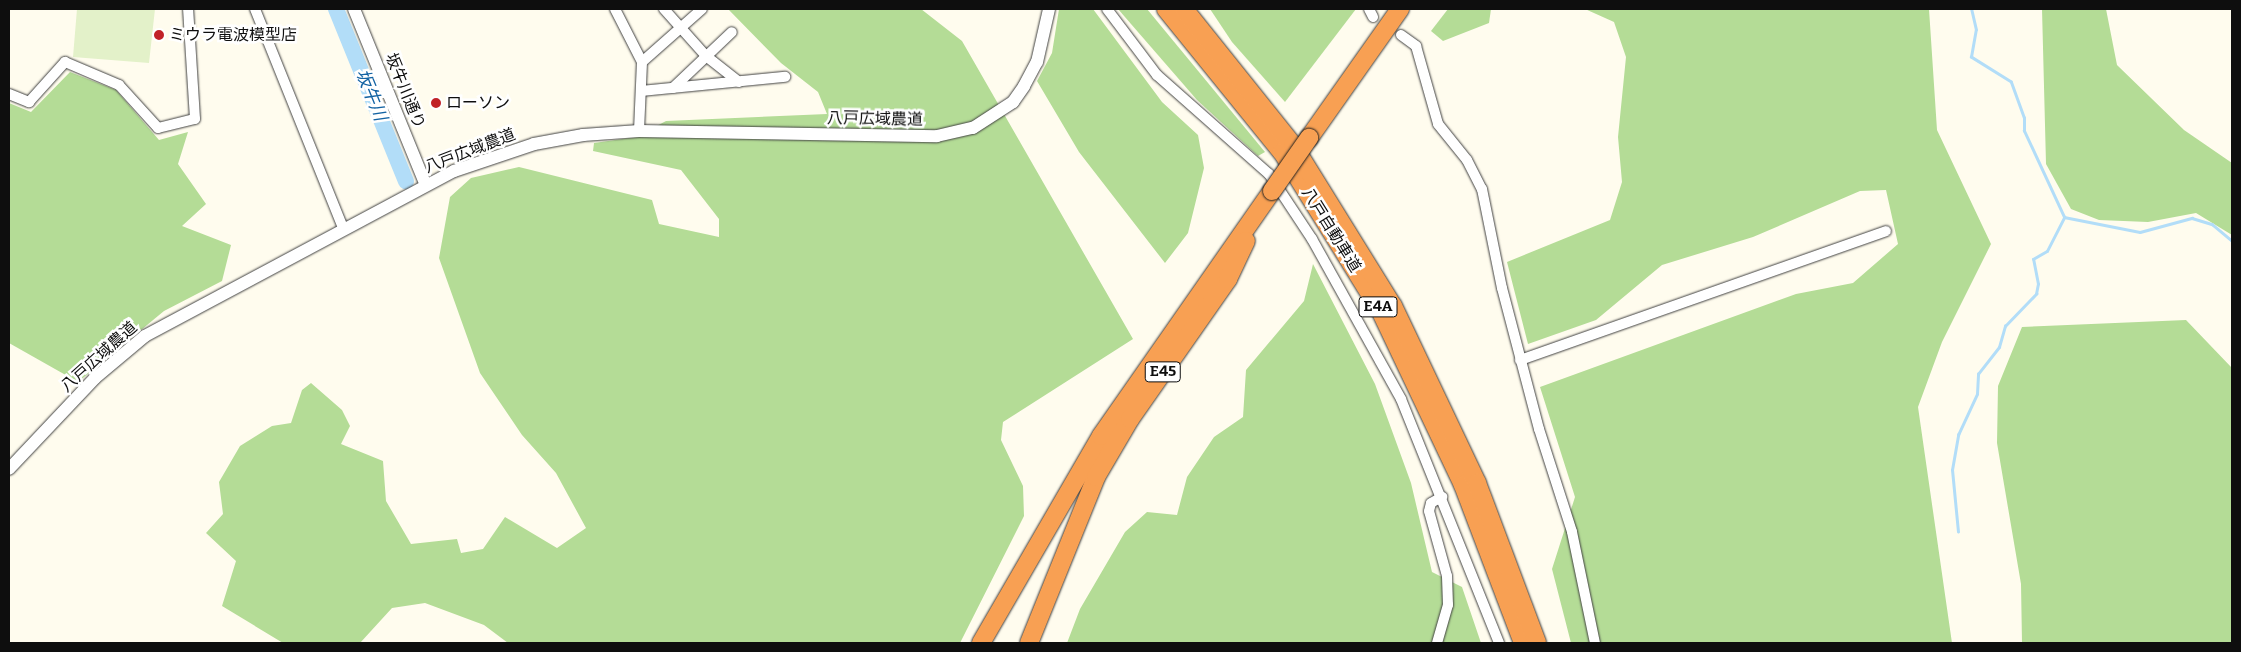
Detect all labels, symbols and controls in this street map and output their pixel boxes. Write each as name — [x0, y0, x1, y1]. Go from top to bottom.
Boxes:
place label: ミウラ電波模型店 — [169, 25, 297, 45]
marker: ミウラ電波模型店 — [153, 29, 165, 41]
street label: 坂牛川通り — [381, 50, 429, 132]
water label: 坂牛川 — [351, 66, 391, 124]
place label: ローソン — [446, 93, 510, 113]
marker: ローソン — [430, 97, 442, 109]
street label: 八戸広域農道 — [827, 109, 923, 129]
street label: 八戸広域農道 — [422, 125, 518, 177]
street label: 八戸自動車道 — [1297, 184, 1365, 276]
road number: E4A — [1358, 294, 1398, 320]
street label: 八戸広域農道 — [57, 318, 141, 396]
road number: E45 — [1144, 360, 1182, 384]

